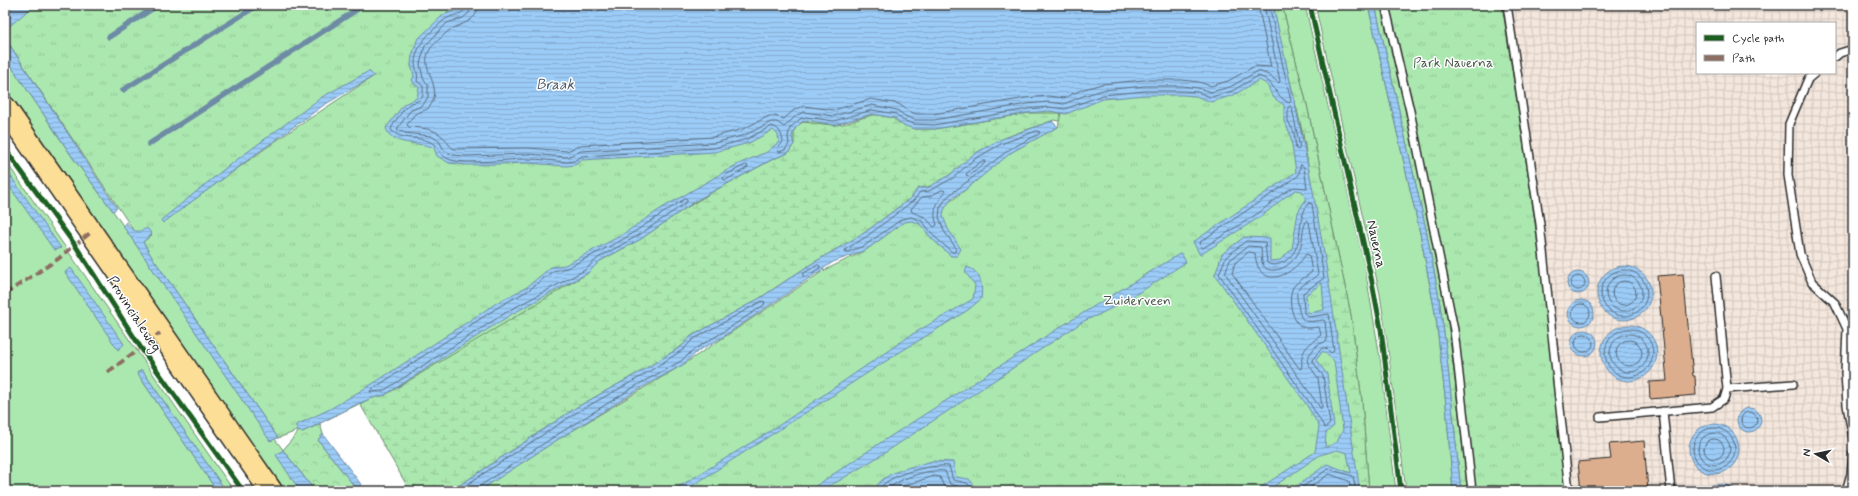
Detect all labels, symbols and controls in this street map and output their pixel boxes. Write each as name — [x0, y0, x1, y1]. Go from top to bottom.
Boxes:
legend — [1696, 22, 1836, 74]
text: Cycle path — [1732, 31, 1784, 47]
text: Path — [1732, 51, 1755, 67]
park label: Park Nauerna — [1413, 54, 1493, 72]
water label: Braak — [536, 75, 575, 95]
street label: Nauerna — [1362, 218, 1390, 270]
street label: Provincialeweg — [102, 272, 165, 356]
park label: Zuiderveen — [1103, 292, 1171, 310]
north arrow — [1796, 434, 1836, 474]
text: N — [1800, 448, 1815, 457]

